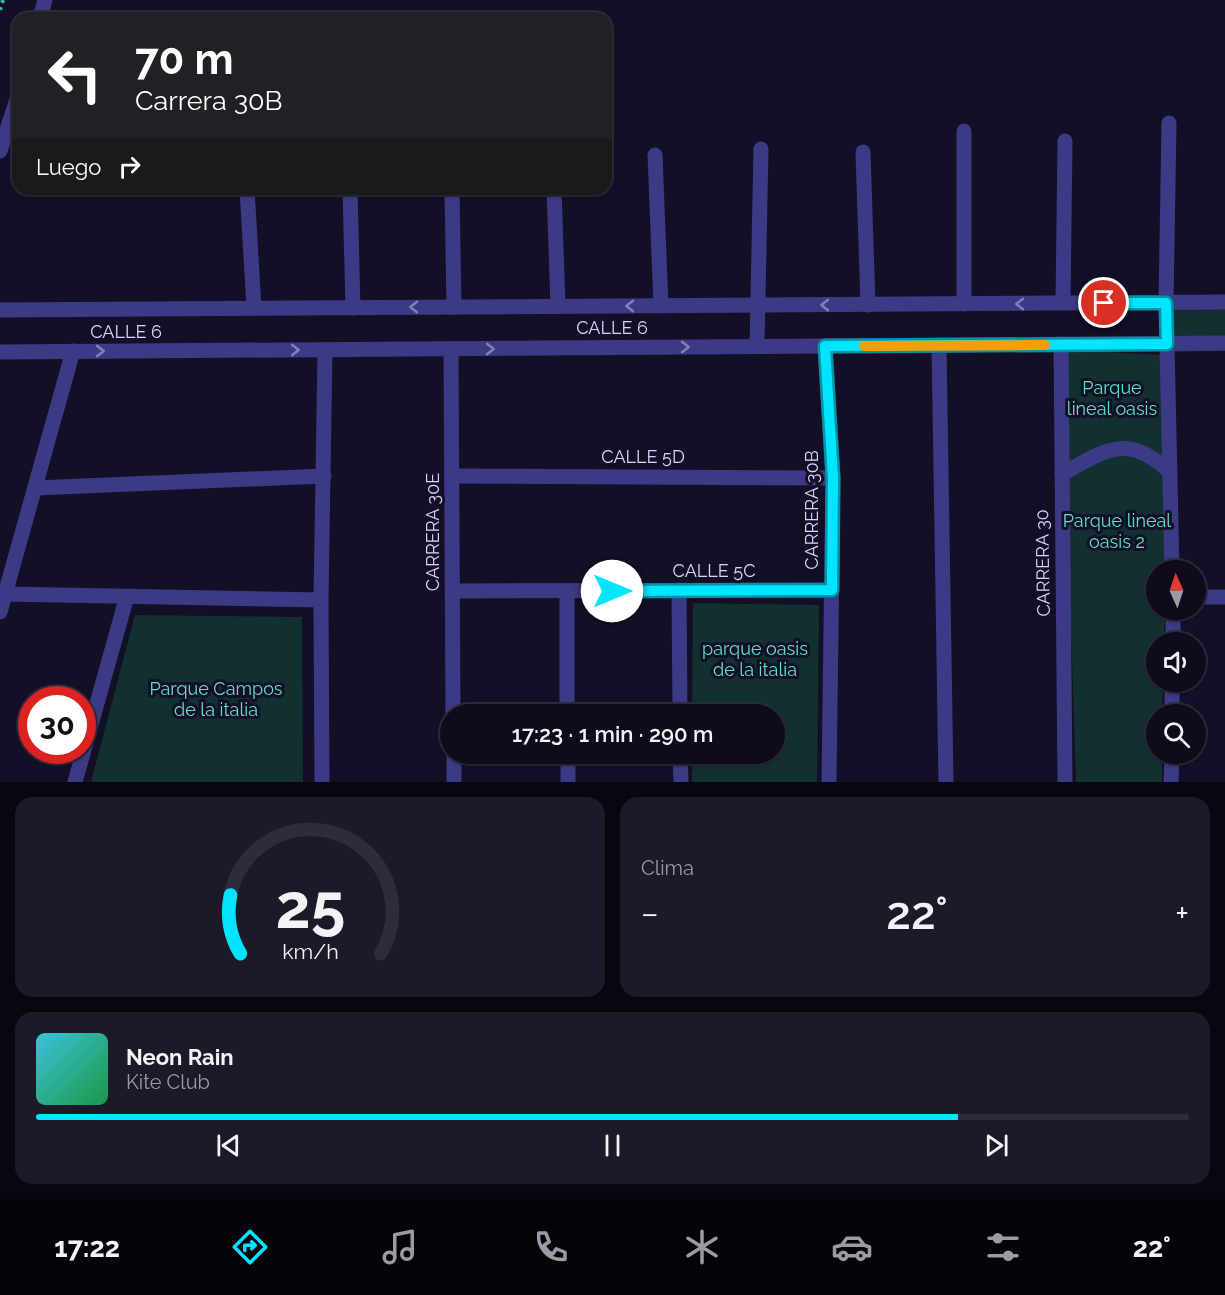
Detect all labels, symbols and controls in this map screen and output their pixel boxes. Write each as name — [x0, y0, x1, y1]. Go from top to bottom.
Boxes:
text: 70 m — [135, 35, 234, 84]
icon: left — [36, 36, 114, 114]
text: Carrera 30B — [135, 85, 283, 116]
icon: right — [113, 150, 146, 183]
text: Luego — [36, 154, 101, 180]
pin — [1078, 277, 1129, 328]
icon: arrive — [1087, 286, 1120, 319]
one-way arrow — [1015, 298, 1024, 310]
one-way arrow — [820, 299, 829, 311]
one-way arrow — [625, 300, 634, 312]
one-way arrow — [409, 301, 418, 313]
street label: CALLE 6 — [576, 317, 648, 338]
street label: CALLE 6 — [90, 321, 162, 342]
one-way arrow — [681, 341, 690, 353]
one-way arrow — [486, 342, 495, 355]
one-way arrow — [291, 344, 300, 356]
one-way arrow — [96, 345, 105, 357]
park label: Parque lineal oasis — [1067, 377, 1158, 419]
street label: CALLE 5D — [601, 446, 685, 467]
street label: CARRERA 30B — [801, 450, 822, 570]
street label: CARRERA 30E — [422, 473, 443, 591]
street label: CARRERA 30 — [1031, 509, 1054, 617]
park label: Parque lineal oasis 2 — [1063, 510, 1171, 552]
position arrow — [580, 559, 644, 623]
street label: CALLE 5C — [672, 560, 756, 581]
north arrow — [1146, 560, 1206, 620]
map controls — [1146, 560, 1206, 764]
button: sound — [1146, 632, 1206, 692]
park label: parque oasis de la italia — [702, 638, 808, 680]
park label: Parque Campos de la italia — [149, 678, 283, 720]
speed limit sign: 30 — [18, 686, 96, 764]
button: search — [1146, 704, 1206, 764]
text: 17:23 · 1 min · 290 m — [512, 721, 713, 747]
text: Clima — [641, 856, 694, 880]
text: 25 — [275, 869, 345, 943]
text: 22° — [886, 887, 948, 940]
text: − — [641, 894, 659, 933]
text: + — [1175, 894, 1189, 933]
text: km/h — [282, 939, 338, 964]
text: Neon Rain — [126, 1044, 234, 1070]
text: Kite Club — [126, 1070, 210, 1094]
icon: previous — [212, 1129, 245, 1162]
icon: pause — [596, 1129, 629, 1162]
icon: next — [980, 1129, 1013, 1162]
icon: directions — [229, 1226, 271, 1268]
icon: music — [379, 1226, 421, 1268]
icon: phone — [530, 1226, 572, 1268]
icon: climate — [681, 1226, 723, 1268]
icon: car — [831, 1226, 873, 1268]
icon: filters — [982, 1226, 1024, 1268]
text: 17:22 — [54, 1232, 120, 1263]
text: 22° — [1133, 1232, 1171, 1263]

